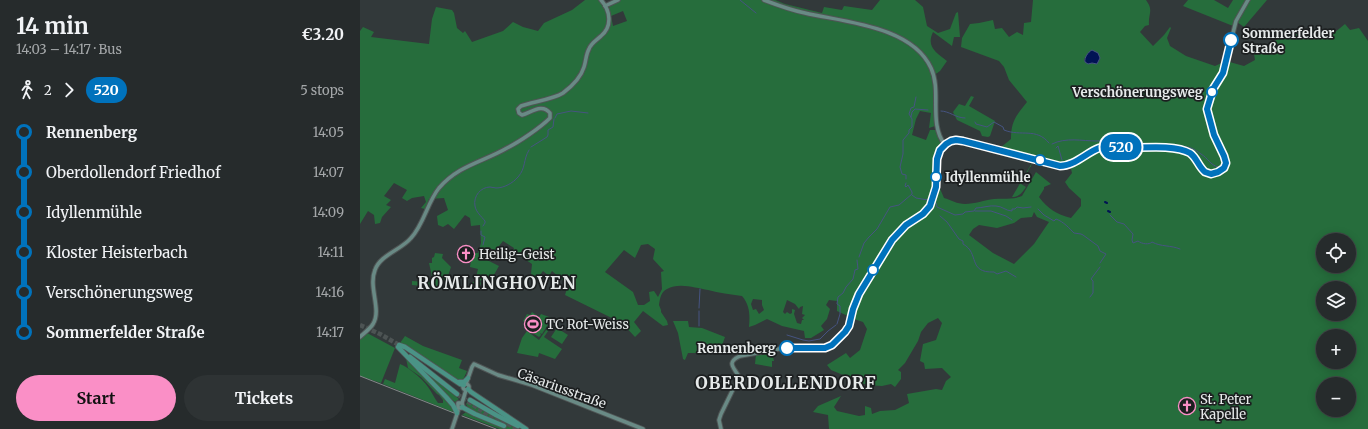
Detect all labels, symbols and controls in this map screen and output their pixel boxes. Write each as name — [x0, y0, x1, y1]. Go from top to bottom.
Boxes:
text: 14 min — [16, 12, 89, 40]
text: €3.20 — [302, 25, 344, 44]
place label: Sommerfelder Straße — [1242, 25, 1334, 57]
marker: Sommerfelder Straße — [1223, 32, 1239, 48]
text: 14:03 – 14:17 · Bus — [16, 41, 122, 58]
icon: walk — [16, 79, 38, 101]
icon: forward — [58, 79, 80, 101]
text: 520 — [94, 81, 119, 99]
text: 2 — [44, 82, 52, 99]
text: 5 stops — [300, 82, 344, 99]
place label: Verschönerungsweg — [1071, 84, 1203, 101]
marker: Verschönerungsweg — [1206, 86, 1218, 98]
text: Rennenberg — [46, 123, 137, 142]
text: 14:05 — [313, 124, 344, 141]
line badge: 520 — [1098, 134, 1144, 160]
text: 520 — [1109, 138, 1133, 156]
unlabelled marker — [1034, 154, 1046, 166]
text: Oberdollendorf Friedhof — [46, 163, 221, 182]
text: 14:07 — [313, 164, 344, 181]
place label: Idyllenmühle — [945, 169, 1031, 186]
marker: Idyllenmühle — [930, 171, 942, 183]
text: Idyllenmühle — [46, 203, 142, 222]
text: 14:09 — [312, 204, 344, 221]
map controls — [1316, 233, 1356, 417]
button: locate — [1316, 233, 1356, 273]
text: Kloster Heisterbach — [46, 243, 188, 262]
text: 14:11 — [317, 244, 344, 261]
church icon: Heilig-Geist — [456, 244, 476, 264]
place label: Heilig-Geist — [479, 246, 555, 263]
unlabelled marker — [867, 264, 879, 276]
district label: RÖMLINGHOVEN — [417, 272, 577, 294]
button: layers — [1316, 281, 1356, 321]
text: Verschönerungsweg — [46, 283, 193, 302]
text: 14:16 — [316, 284, 344, 301]
sports icon: TC Rot-Weiss — [523, 314, 543, 334]
place label: TC Rot-Weiss — [546, 316, 629, 333]
text: Sommerfelder Straße — [46, 323, 205, 342]
text: 14:17 — [316, 324, 344, 341]
button: + — [1316, 329, 1356, 369]
place label: Rennenberg — [697, 340, 776, 357]
marker: Rennenberg — [779, 340, 795, 356]
street label: Cäsariusstraße — [515, 365, 609, 412]
district label: OBERDOLLENDORF — [695, 372, 877, 394]
button: Start — [16, 375, 176, 421]
button: Tickets — [184, 375, 344, 421]
button: − — [1316, 377, 1356, 417]
place label: St. Peter Kapelle — [1200, 391, 1252, 423]
church icon: St. Peter Kapelle — [1177, 396, 1197, 416]

